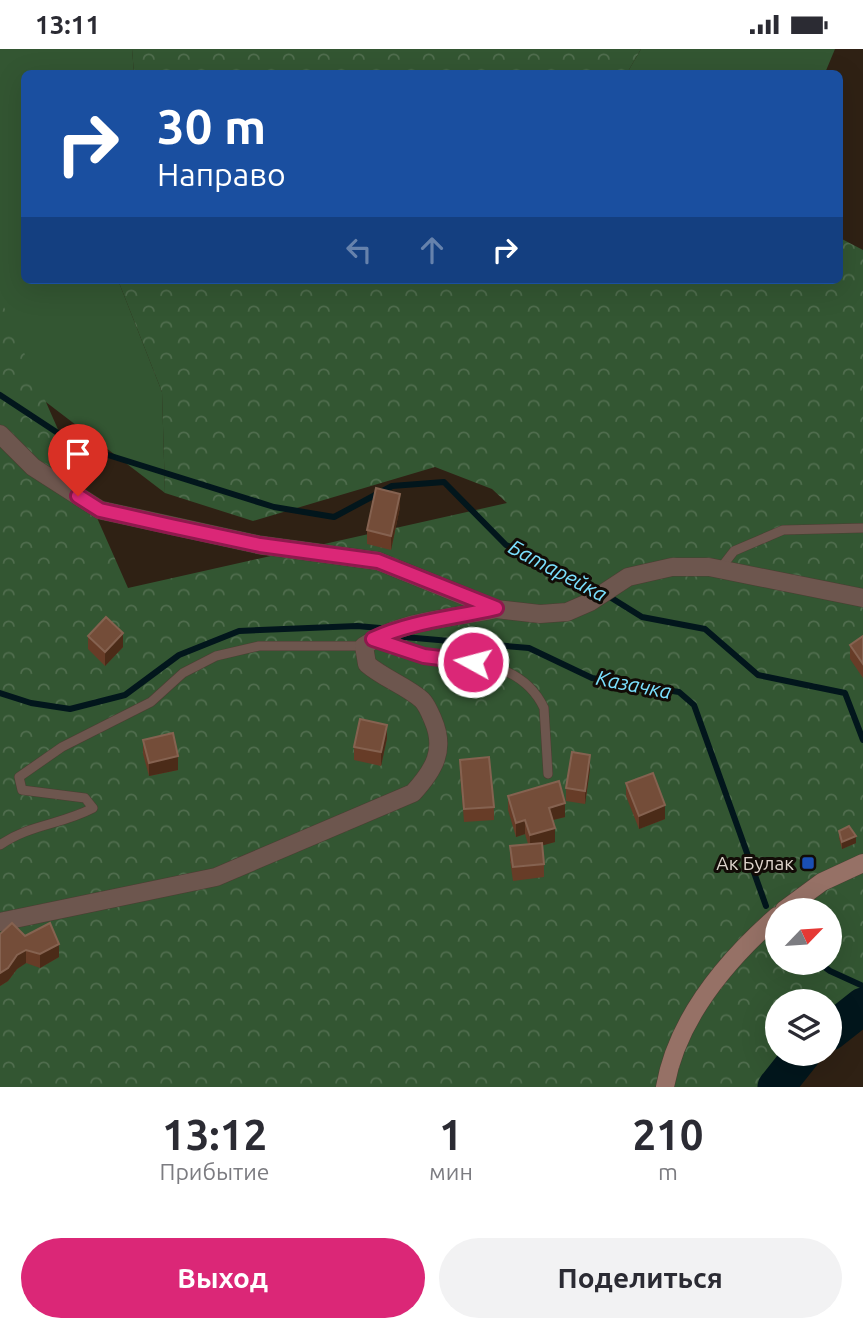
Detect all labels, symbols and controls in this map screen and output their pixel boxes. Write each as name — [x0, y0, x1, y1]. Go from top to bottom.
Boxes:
text: 13:11 — [35, 10, 100, 39]
icon: right — [42, 98, 133, 189]
text: 30 m — [157, 98, 266, 153]
text: Направо — [157, 156, 286, 192]
icon: left — [340, 231, 378, 269]
icon: ahead — [413, 231, 451, 269]
icon: right — [486, 231, 524, 269]
pin — [48, 424, 108, 496]
icon: arrive — [59, 435, 97, 473]
water label: Батарейка — [505, 534, 611, 606]
position arrow — [436, 625, 510, 699]
water label: Казачка — [594, 665, 674, 703]
place label: Ак Булак — [716, 852, 794, 874]
marker: Ак Булак — [800, 855, 816, 871]
north arrow — [765, 898, 842, 975]
map controls — [765, 898, 842, 1066]
button: layers — [765, 989, 842, 1066]
text: 13:12 — [162, 1111, 267, 1158]
text: 1 — [439, 1111, 463, 1158]
text: 210 — [632, 1111, 703, 1158]
text: Прибытие — [160, 1159, 270, 1184]
text: мин — [429, 1159, 473, 1184]
text: m — [658, 1159, 678, 1184]
button: Выход — [21, 1238, 425, 1318]
button: Поделиться — [439, 1238, 842, 1318]

